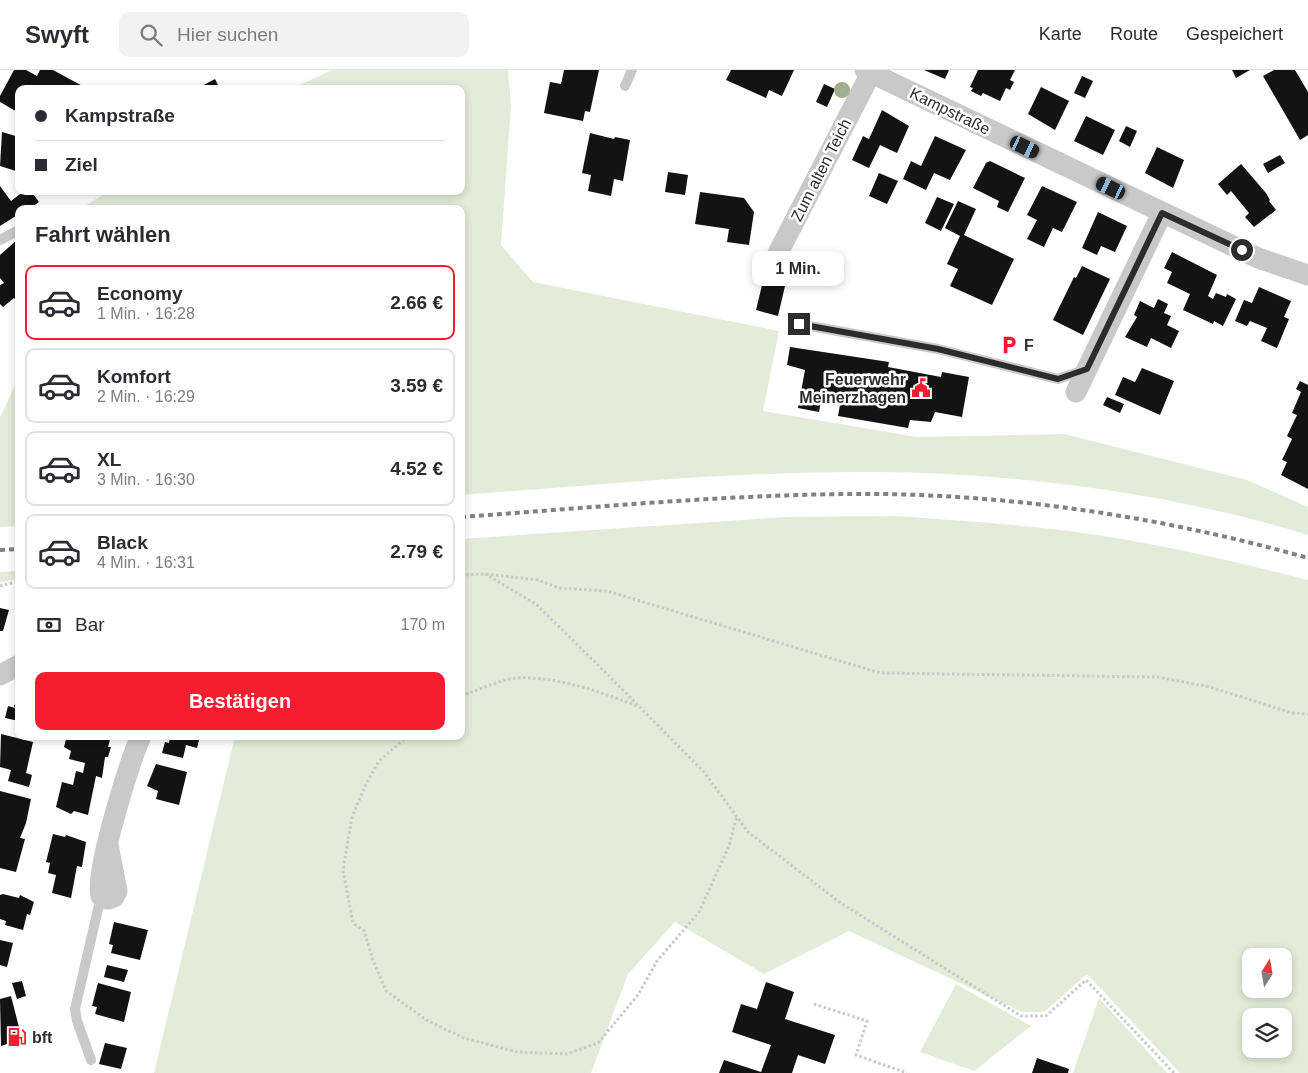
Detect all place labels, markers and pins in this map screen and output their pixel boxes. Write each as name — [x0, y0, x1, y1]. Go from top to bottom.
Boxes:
parking icon: F — [998, 334, 1020, 356]
place label: F — [1024, 337, 1034, 354]
place label: Feuerwehr Meinerzhagen — [799, 371, 906, 406]
public building icon: Feuerwehr Meinerzhagen — [910, 377, 932, 399]
fuel station icon: bft — [6, 1026, 28, 1048]
place label: bft — [32, 1029, 53, 1046]

